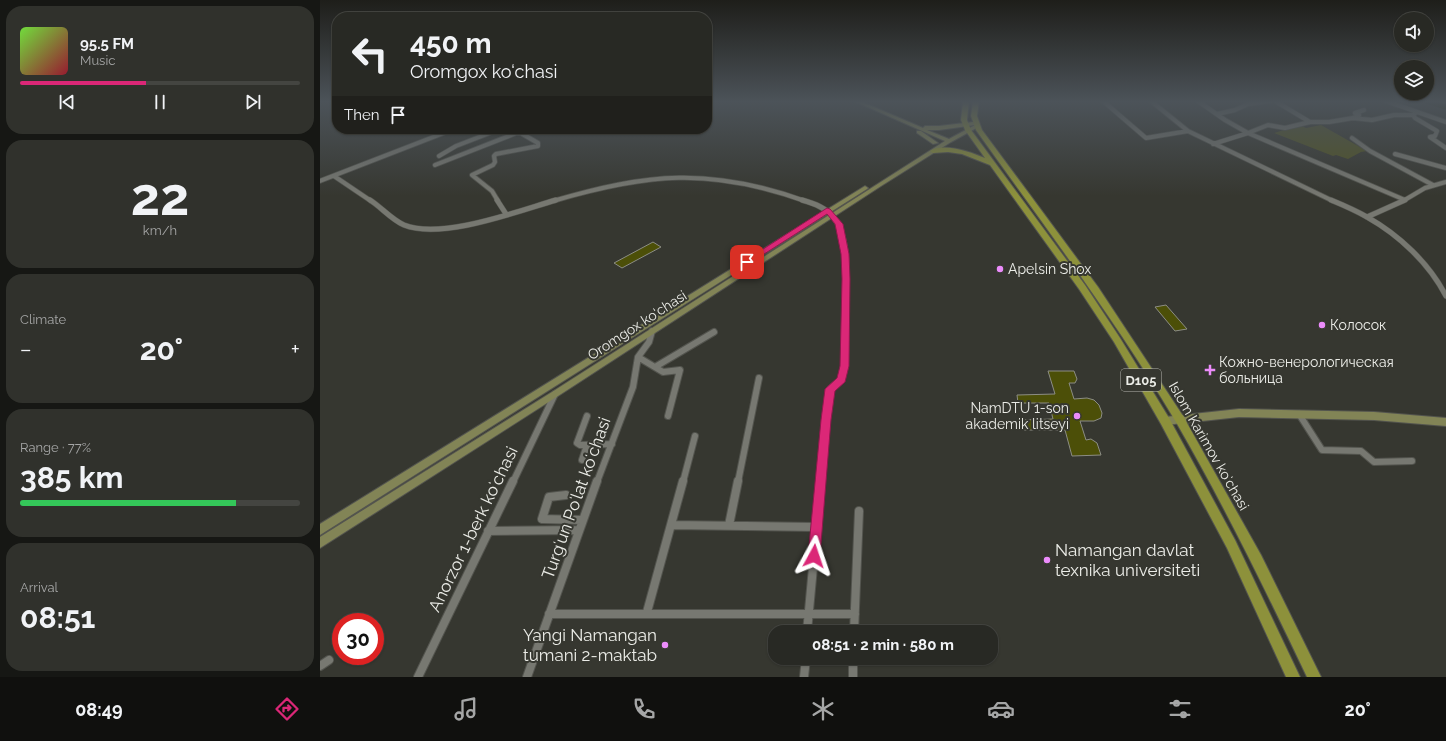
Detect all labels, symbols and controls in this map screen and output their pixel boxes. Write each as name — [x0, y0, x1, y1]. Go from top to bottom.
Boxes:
map controls — [1394, 12, 1434, 100]
button: sound — [1394, 12, 1434, 52]
text: 450 m — [410, 27, 491, 60]
icon: left — [344, 28, 396, 80]
text: 95.5 FM — [80, 35, 134, 53]
text: Music — [80, 53, 115, 68]
button: layers — [1394, 60, 1434, 100]
text: Oromgox ko‘chasi — [410, 61, 557, 82]
icon: previous — [56, 91, 78, 113]
icon: pause — [149, 91, 171, 113]
icon: next — [242, 91, 264, 113]
icon: arrive — [387, 104, 409, 126]
text: Then — [344, 106, 379, 124]
text: 22 — [131, 166, 189, 227]
text: km/h — [143, 223, 177, 238]
pin — [730, 245, 764, 279]
icon: arrive — [736, 251, 758, 273]
place label: Apelsin Shox — [1008, 261, 1091, 277]
marker: Apelsin Shox — [995, 264, 1005, 274]
street label: Oromgox ko‘chasi — [585, 287, 689, 363]
text: Climate — [20, 312, 66, 327]
place label: Колосок — [1330, 317, 1386, 333]
marker: Колосок — [1317, 320, 1327, 330]
text: 20° — [140, 332, 183, 367]
text: − — [20, 336, 32, 362]
text: + — [291, 336, 300, 362]
place label: Кожно-венерологическая больница — [1219, 354, 1394, 386]
marker: Кожно-венерологическая больница — [1204, 364, 1216, 376]
road number: D105 — [1121, 369, 1161, 391]
street label: Islom Karimov koʻchasi — [1166, 379, 1252, 513]
place label: NamDTU 1-son akademik litseyi — [966, 400, 1069, 432]
marker: NamDTU 1-son akademik litseyi — [1072, 411, 1082, 421]
street label: Turgʻun Poʻlat koʻchasi — [537, 414, 615, 582]
text: Range · 77% — [20, 440, 91, 455]
street label: Anorzor 1-berk koʻchasi — [424, 443, 522, 615]
text: 385 km — [20, 460, 123, 495]
position arrow — [793, 535, 835, 577]
place label: Namangan davlat texnika universiteti — [1055, 540, 1200, 580]
marker: Namangan davlat texnika universiteti — [1042, 555, 1052, 565]
text: Arrival — [20, 580, 58, 595]
text: 08:51 — [20, 600, 95, 635]
speed limit sign: 30 — [332, 613, 384, 665]
place label: Yangi Namangan tumani 2-maktab — [523, 625, 657, 665]
text: 08:51 · 2 min · 580 m — [812, 636, 954, 654]
marker: Yangi Namangan tumani 2-maktab — [660, 640, 670, 650]
icon: directions — [273, 695, 301, 723]
icon: music — [452, 695, 480, 723]
icon: phone — [630, 695, 658, 723]
icon: climate — [809, 695, 837, 723]
icon: car — [987, 695, 1015, 723]
icon: filters — [1166, 695, 1194, 723]
text: 08:49 — [75, 699, 123, 720]
text: 20° — [1345, 699, 1371, 720]

